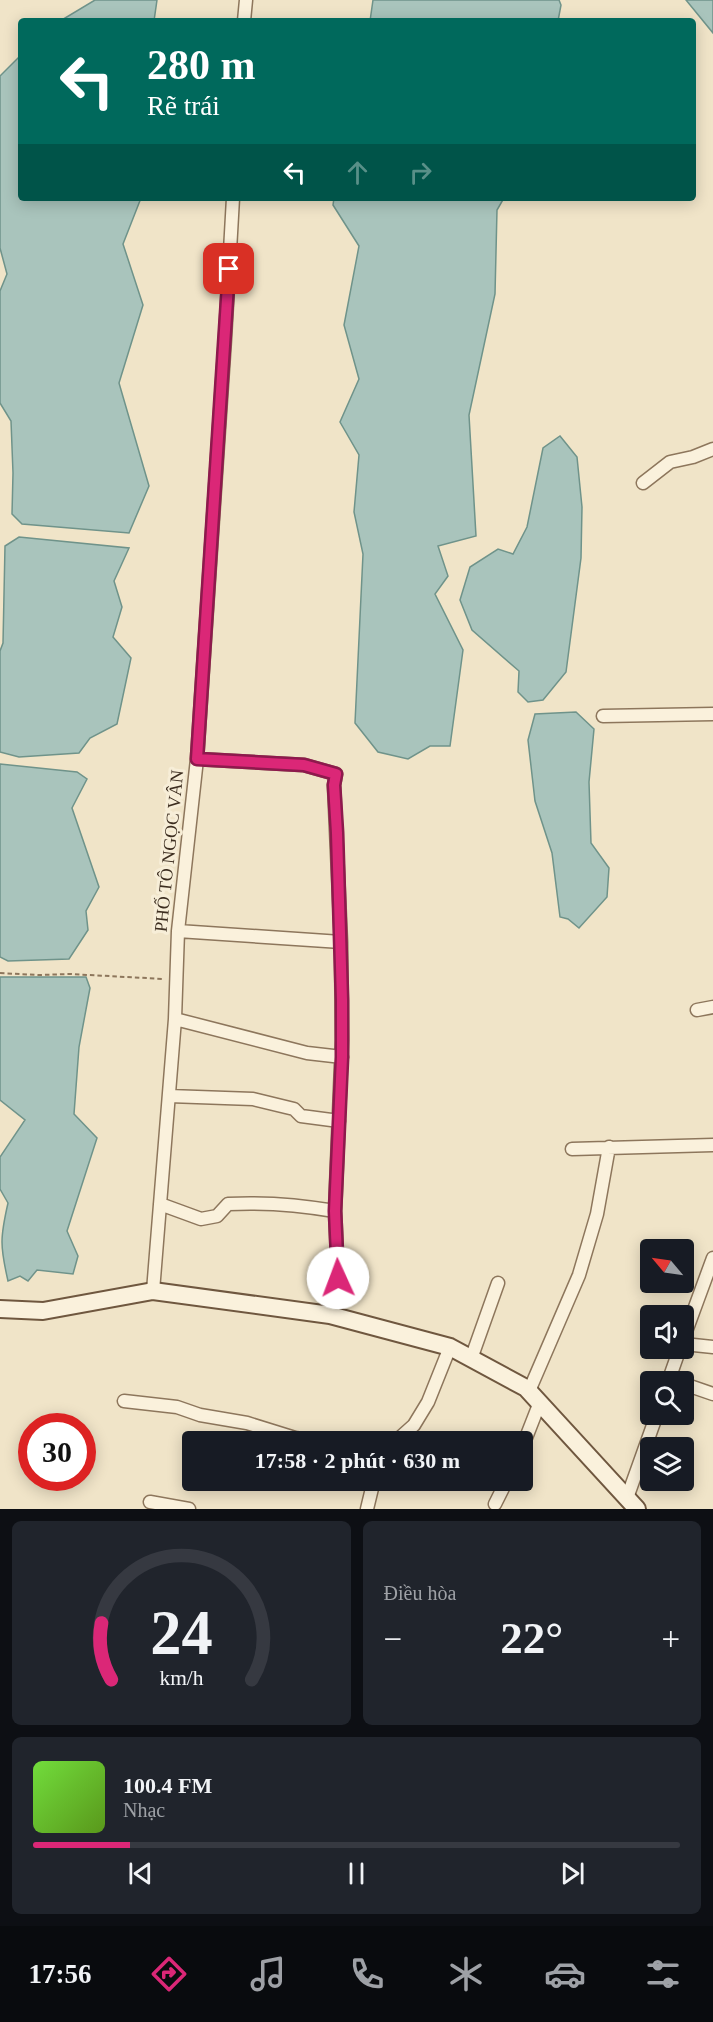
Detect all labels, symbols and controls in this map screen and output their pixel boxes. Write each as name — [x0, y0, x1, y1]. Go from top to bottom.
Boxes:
icon: left — [48, 42, 126, 120]
text: 280 m — [147, 42, 256, 88]
text: Rẽ trái — [147, 91, 220, 121]
icon: left — [278, 156, 311, 189]
icon: ahead — [341, 156, 374, 189]
icon: right — [404, 156, 437, 189]
pin — [203, 243, 254, 294]
icon: arrive — [212, 252, 245, 285]
street label: PHỐ TÔ NGỌC VÂN — [150, 769, 187, 933]
north arrow — [640, 1239, 694, 1293]
map controls — [640, 1239, 694, 1491]
position arrow — [306, 1246, 370, 1310]
button: sound — [640, 1305, 694, 1359]
button: search — [640, 1371, 694, 1425]
speed limit sign: 30 — [18, 1413, 96, 1491]
button: layers — [640, 1437, 694, 1491]
text: 17:58 · 2 phút · 630 m — [255, 1448, 460, 1473]
text: Điều hòa — [384, 1582, 456, 1604]
text: 24 — [150, 1598, 212, 1667]
text: 22° — [500, 1613, 563, 1663]
text: − — [384, 1621, 402, 1657]
text: + — [661, 1621, 680, 1657]
text: km/h — [159, 1666, 204, 1690]
text: 100.4 FM — [123, 1773, 212, 1798]
text: Nhạc — [123, 1799, 165, 1821]
icon: previous — [124, 1857, 157, 1890]
icon: pause — [340, 1857, 373, 1890]
icon: next — [556, 1857, 589, 1890]
icon: directions — [148, 1953, 190, 1995]
icon: music — [247, 1953, 289, 1995]
icon: phone — [346, 1953, 388, 1995]
icon: climate — [445, 1953, 487, 1995]
icon: car — [544, 1953, 586, 1995]
icon: filters — [642, 1953, 684, 1995]
text: 17:56 — [28, 1959, 91, 1989]

